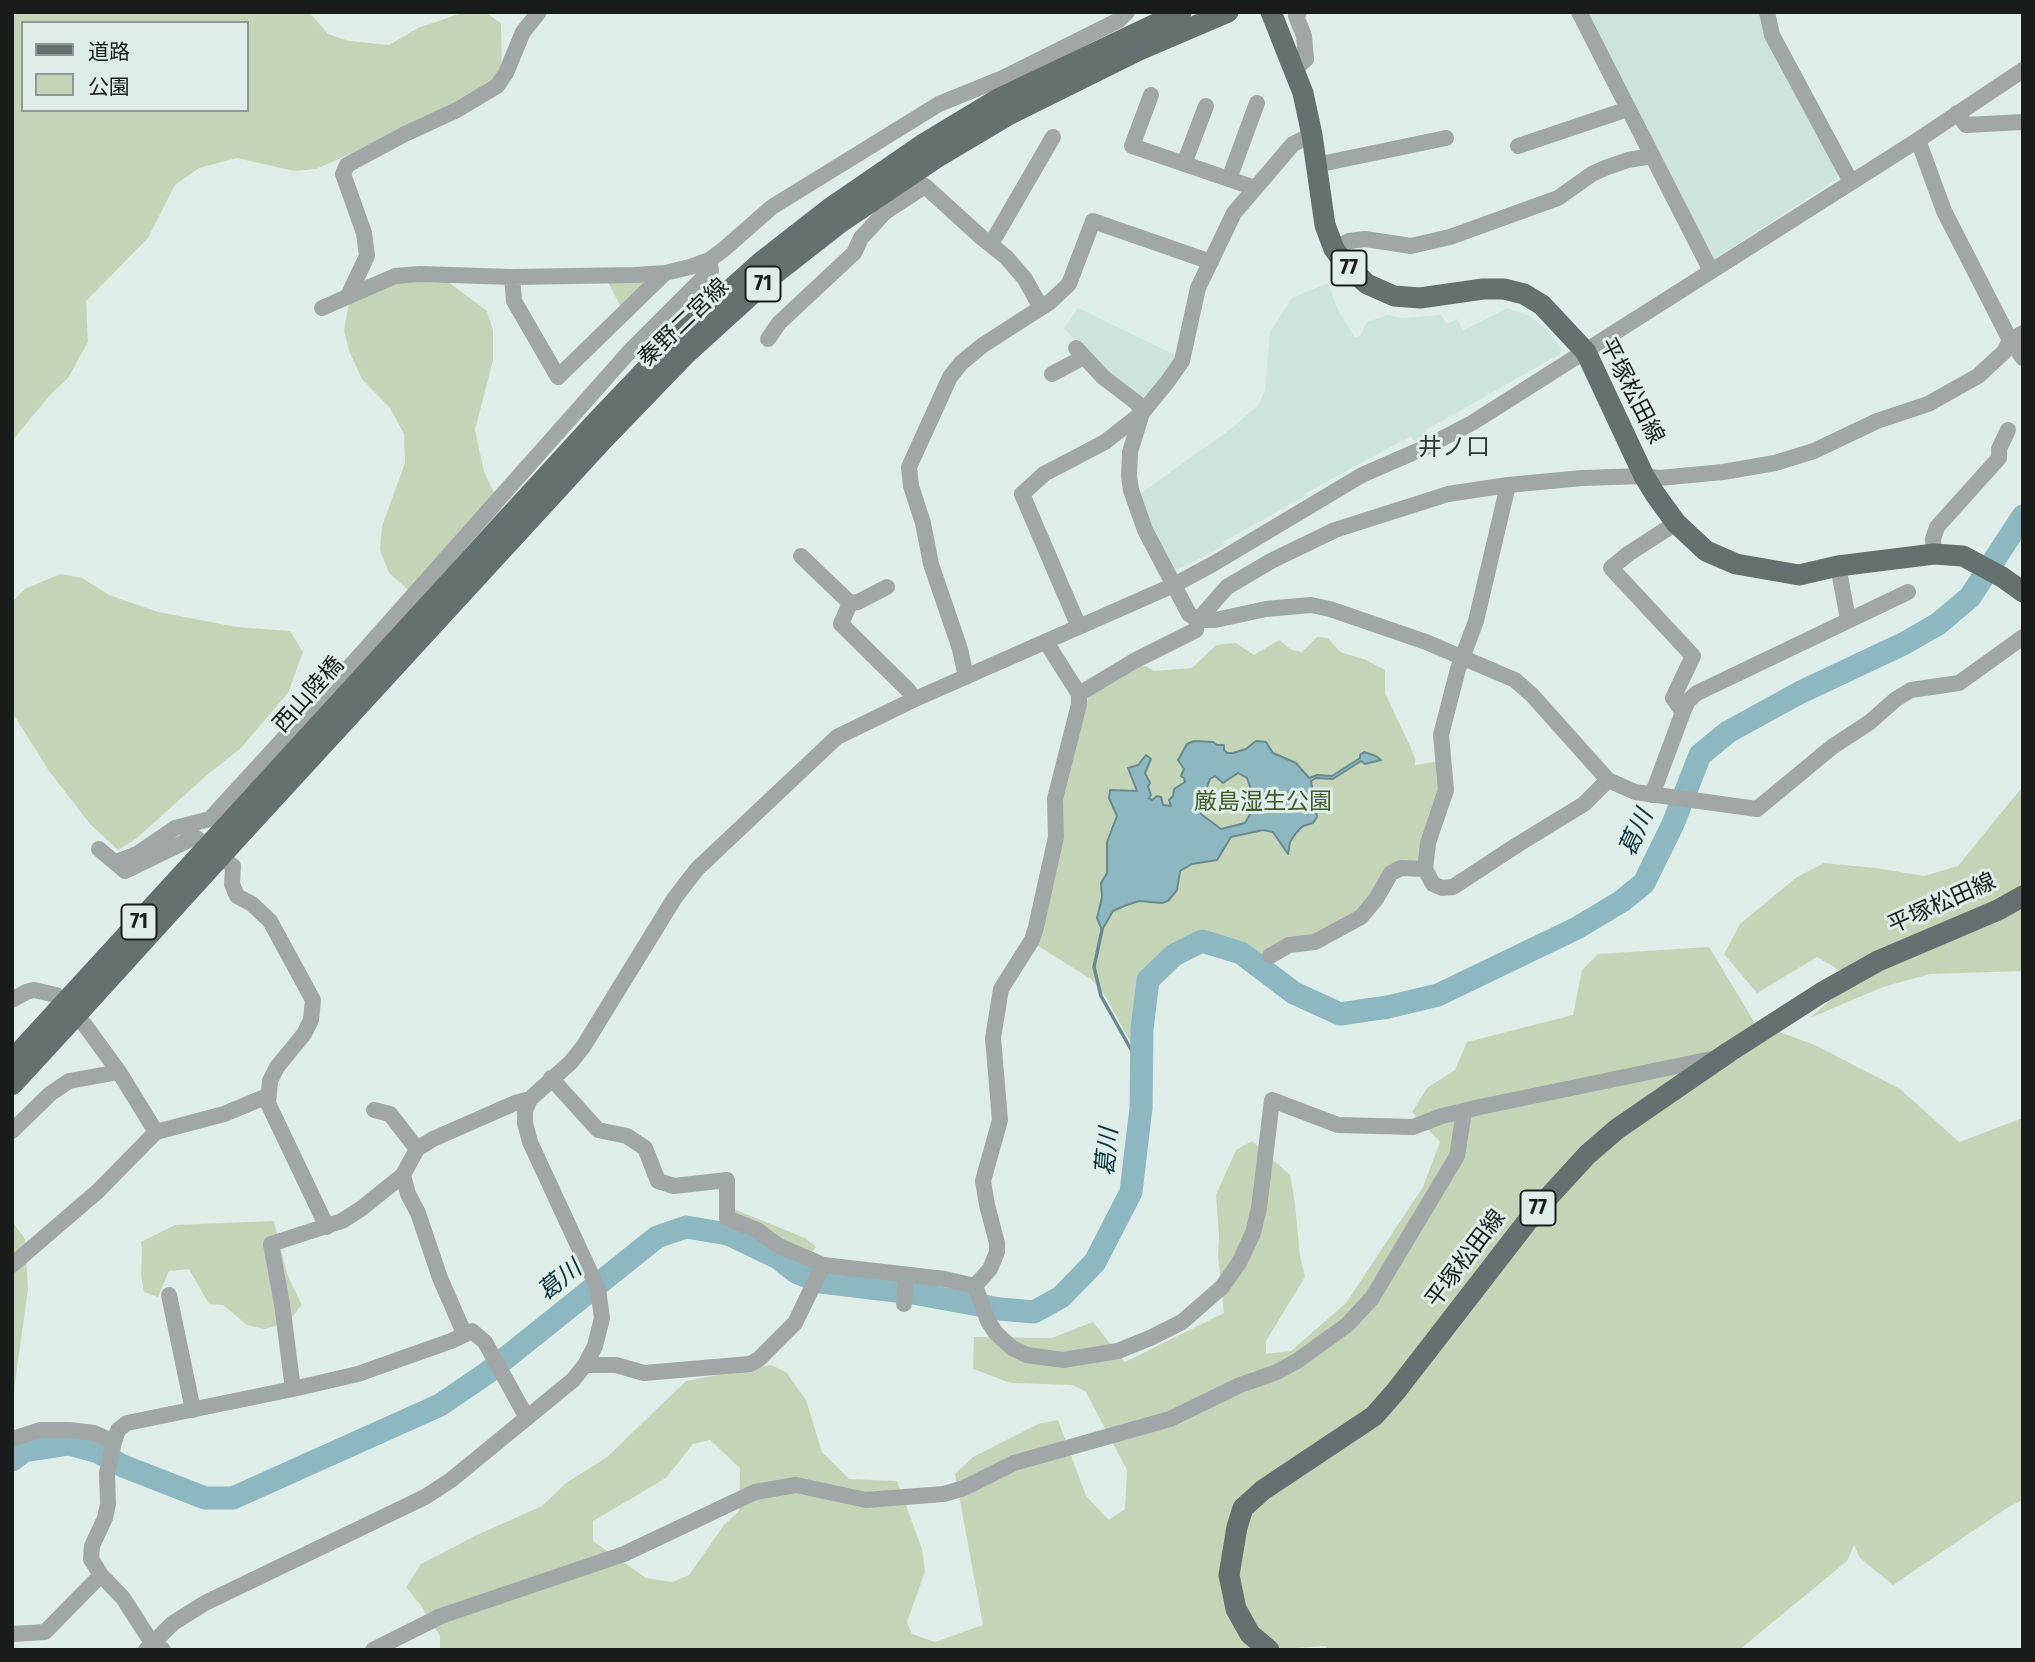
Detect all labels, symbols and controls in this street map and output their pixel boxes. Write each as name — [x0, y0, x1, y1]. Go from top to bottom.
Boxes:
legend — [21, 21, 248, 112]
text: 道路 — [88, 39, 130, 65]
text: 公園 — [88, 74, 130, 100]
road number: 77 — [1332, 250, 1366, 286]
road number: 71 — [746, 266, 780, 302]
street label: 秦野二宮線 — [633, 273, 735, 373]
street label: 平塚松田線 — [1593, 334, 1669, 448]
district label: 井ノ口 — [1418, 434, 1490, 462]
street label: 西山陸橋 — [268, 652, 350, 738]
park label: 厳島湿生公園 — [1194, 789, 1332, 817]
water label: 葛川 — [1614, 805, 1660, 861]
street label: 平塚松田線 — [1884, 868, 2000, 940]
road number: 71 — [122, 904, 156, 940]
water label: 葛川 — [1092, 1127, 1124, 1177]
road number: 77 — [1520, 1190, 1556, 1226]
street label: 平塚松田線 — [1420, 1205, 1512, 1313]
water label: 葛川 — [532, 1255, 588, 1307]

